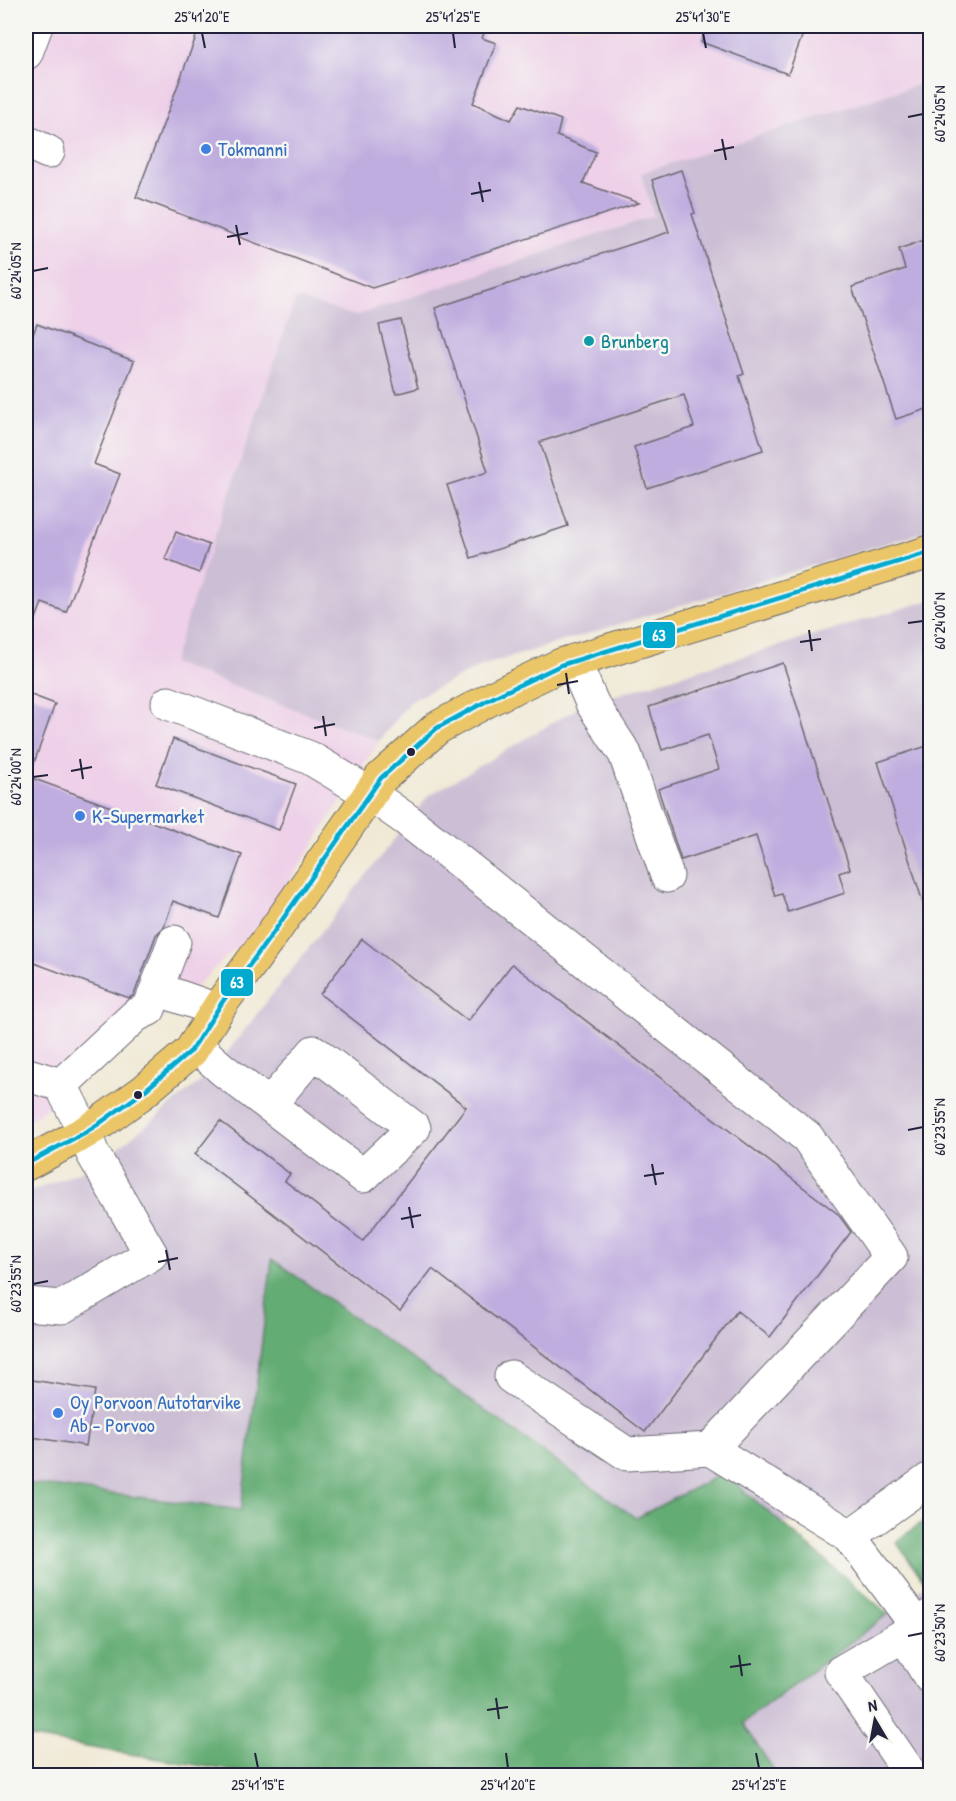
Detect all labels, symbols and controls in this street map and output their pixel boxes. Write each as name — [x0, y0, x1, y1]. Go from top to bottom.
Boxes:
text: 25°41'20"E — [174, 6, 230, 27]
text: 25°41'25"E — [426, 6, 481, 27]
text: 25°41'30"E — [676, 6, 731, 27]
text: 60°24'05"N — [929, 86, 950, 142]
place label: Tokmanni — [218, 135, 288, 162]
marker: Tokmanni — [199, 142, 213, 156]
text: 60°24'05"N — [5, 243, 26, 299]
place label: Brunberg — [601, 327, 669, 354]
marker: Brunberg — [582, 334, 596, 348]
text: 60°24'00"N — [929, 592, 950, 650]
line badge: 63 — [642, 621, 676, 649]
text: 63 — [652, 624, 666, 646]
unlabelled marker — [405, 746, 417, 758]
text: 60°24'00"N — [5, 748, 26, 806]
place label: K-Supermarket — [92, 802, 205, 829]
marker: K-Supermarket — [73, 809, 87, 823]
line badge: 63 — [220, 968, 254, 997]
text: 63 — [230, 971, 244, 993]
unlabelled marker — [132, 1089, 144, 1101]
text: 60°23'55"N — [929, 1098, 950, 1156]
text: 60°23'55"N — [5, 1255, 26, 1313]
place label: Oy Porvoon Autotarvike Ab - Porvoo — [70, 1388, 241, 1438]
marker: Oy Porvoon Autotarvike Ab - Porvoo — [51, 1406, 65, 1420]
text: 60°23'50"N — [929, 1604, 950, 1662]
north arrow — [845, 1690, 905, 1750]
text: N — [866, 1694, 879, 1717]
text: 25°41'15"E — [231, 1774, 285, 1795]
text: 25°41'20"E — [480, 1774, 536, 1795]
text: 25°41'25"E — [732, 1774, 787, 1795]

